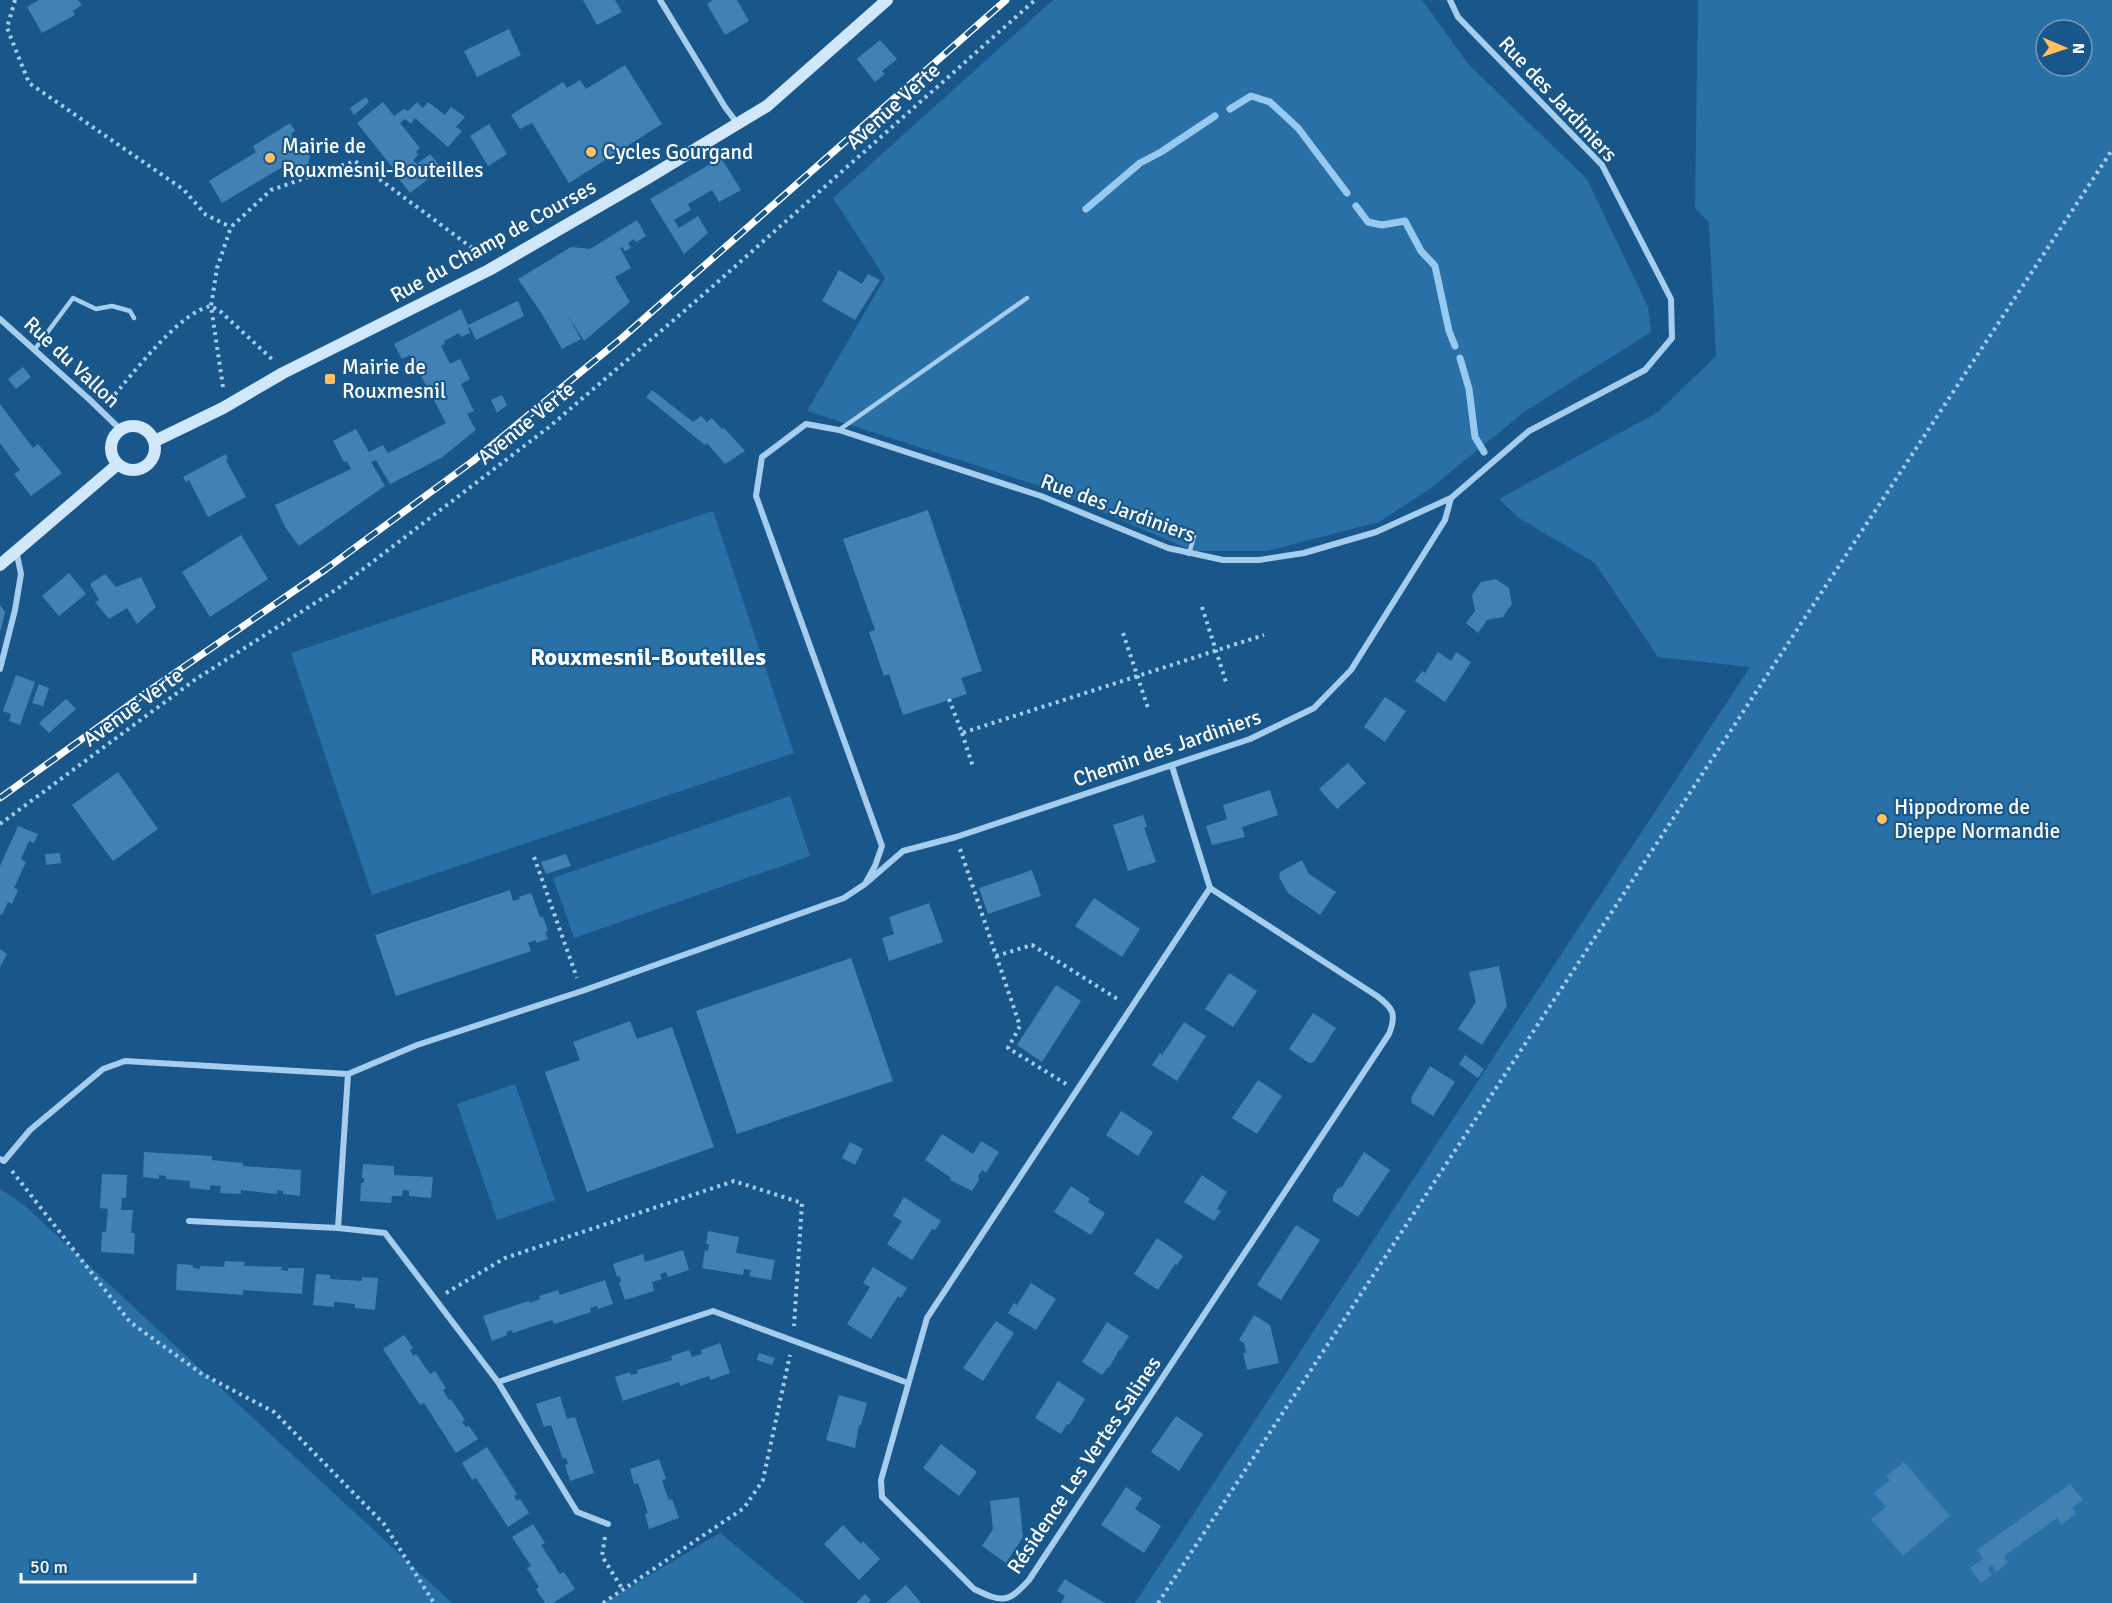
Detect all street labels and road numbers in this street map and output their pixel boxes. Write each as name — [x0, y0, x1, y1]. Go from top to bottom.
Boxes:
street label: Rue des Jardiniers — [1493, 31, 1623, 167]
street label: Avenue Verte — [841, 57, 945, 155]
street label: Rue du Champ de Courses — [386, 174, 600, 308]
street label: Rue du Vallon — [18, 311, 126, 413]
street label: Avenue Verte — [472, 376, 580, 470]
street label: Rue des Jardiniers — [1037, 468, 1199, 548]
street label: Avenue Verte — [78, 662, 188, 752]
street label: Chemin des Jardiniers — [1070, 704, 1264, 792]
street label: Résidence Les Vertes Salines — [1001, 1351, 1167, 1579]

